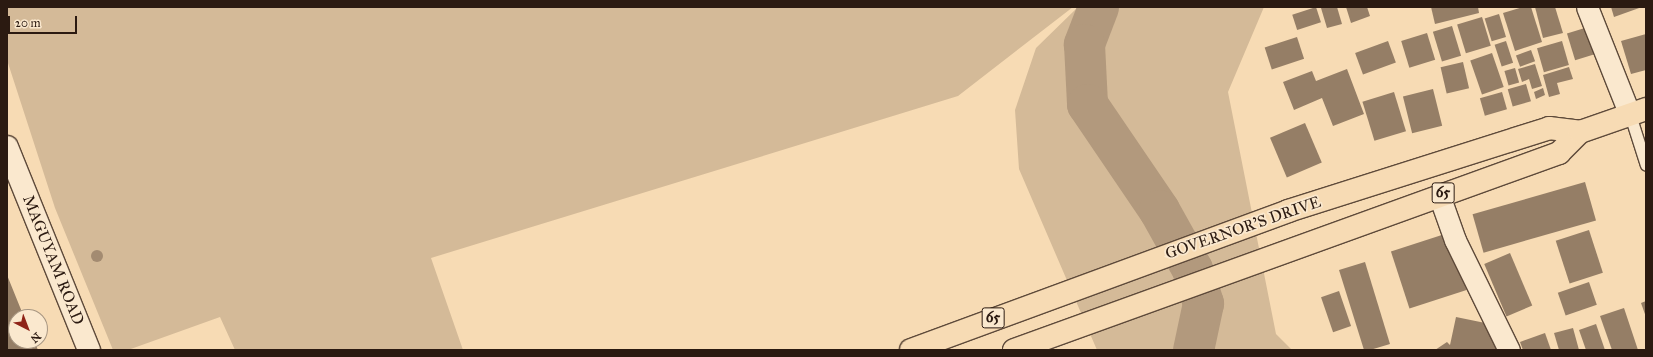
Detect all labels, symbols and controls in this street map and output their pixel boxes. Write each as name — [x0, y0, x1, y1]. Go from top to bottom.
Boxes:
scale bar — [10, 8, 79, 34]
text: 20 m — [15, 16, 41, 30]
road number: 65 — [1431, 180, 1455, 206]
street label: MAGUYAM ROAD — [18, 192, 88, 328]
street label: GOVERNOR'S DRIVE — [1163, 192, 1323, 264]
road number: 65 — [981, 305, 1005, 331]
north arrow — [8, 309, 48, 349]
text: N — [28, 330, 44, 346]

